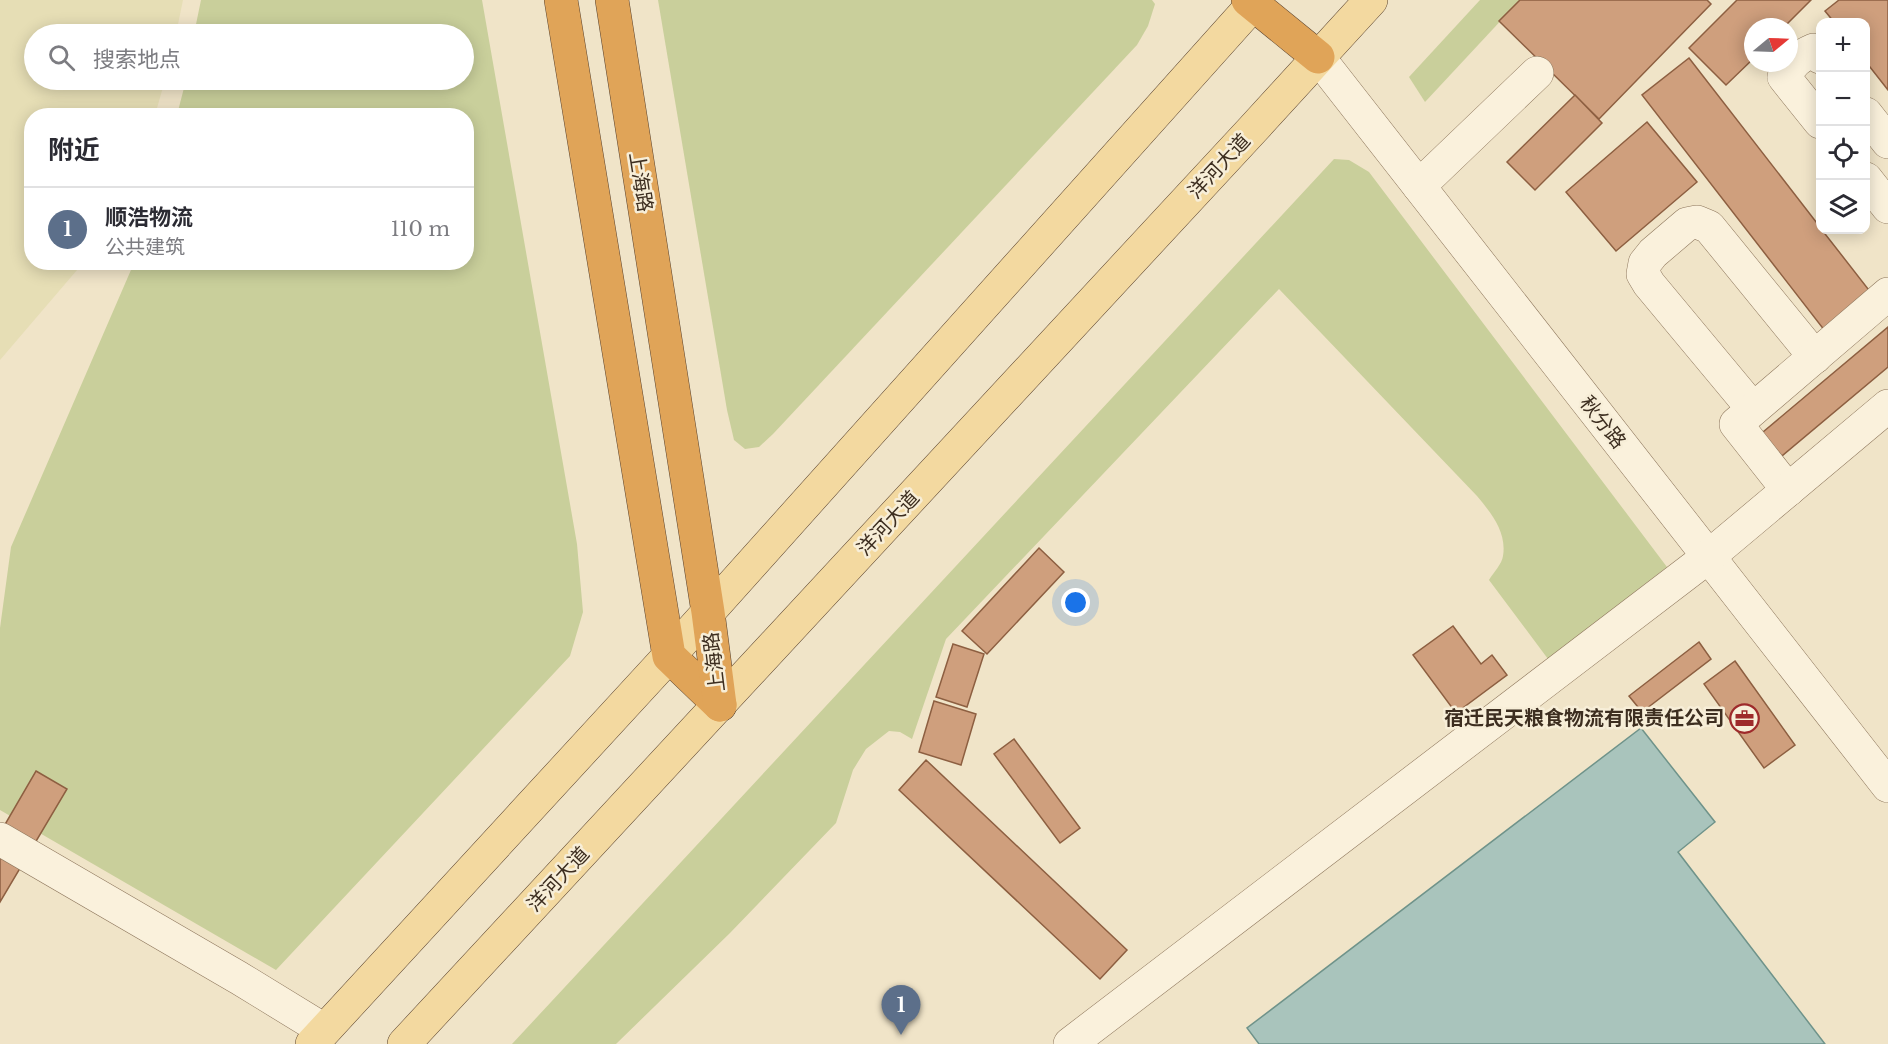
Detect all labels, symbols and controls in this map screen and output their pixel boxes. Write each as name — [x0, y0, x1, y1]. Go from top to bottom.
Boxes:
north arrow — [1744, 18, 1798, 72]
map controls — [1816, 18, 1870, 234]
button: + — [1816, 18, 1870, 72]
search box — [24, 24, 474, 90]
icon: search — [45, 41, 78, 74]
text: 搜索地点 — [93, 46, 181, 73]
button: − — [1816, 72, 1870, 126]
button: locate — [1816, 126, 1870, 180]
street label: 洋河大道 — [1183, 129, 1255, 203]
text: 附近 — [48, 134, 100, 166]
street label: 上海路 — [624, 150, 658, 214]
button: layers — [1816, 180, 1870, 234]
text: 顺浩物流 — [105, 204, 193, 231]
text: 1 — [63, 217, 72, 241]
text: 110 m — [391, 217, 450, 241]
text: 公共建筑 — [105, 235, 185, 259]
street label: 秋分路 — [1575, 391, 1631, 453]
street label: 洋河大道 — [852, 486, 924, 560]
your location — [1061, 588, 1090, 617]
street label: 上海路 — [698, 631, 730, 693]
office icon: 宿迁民天粮食物流有限责任公司 — [1729, 702, 1761, 734]
place label: 宿迁民天粮食物流有限责任公司 — [1444, 706, 1724, 730]
street label: 洋河大道 — [522, 842, 594, 916]
pin: 1 — [882, 986, 920, 1035]

